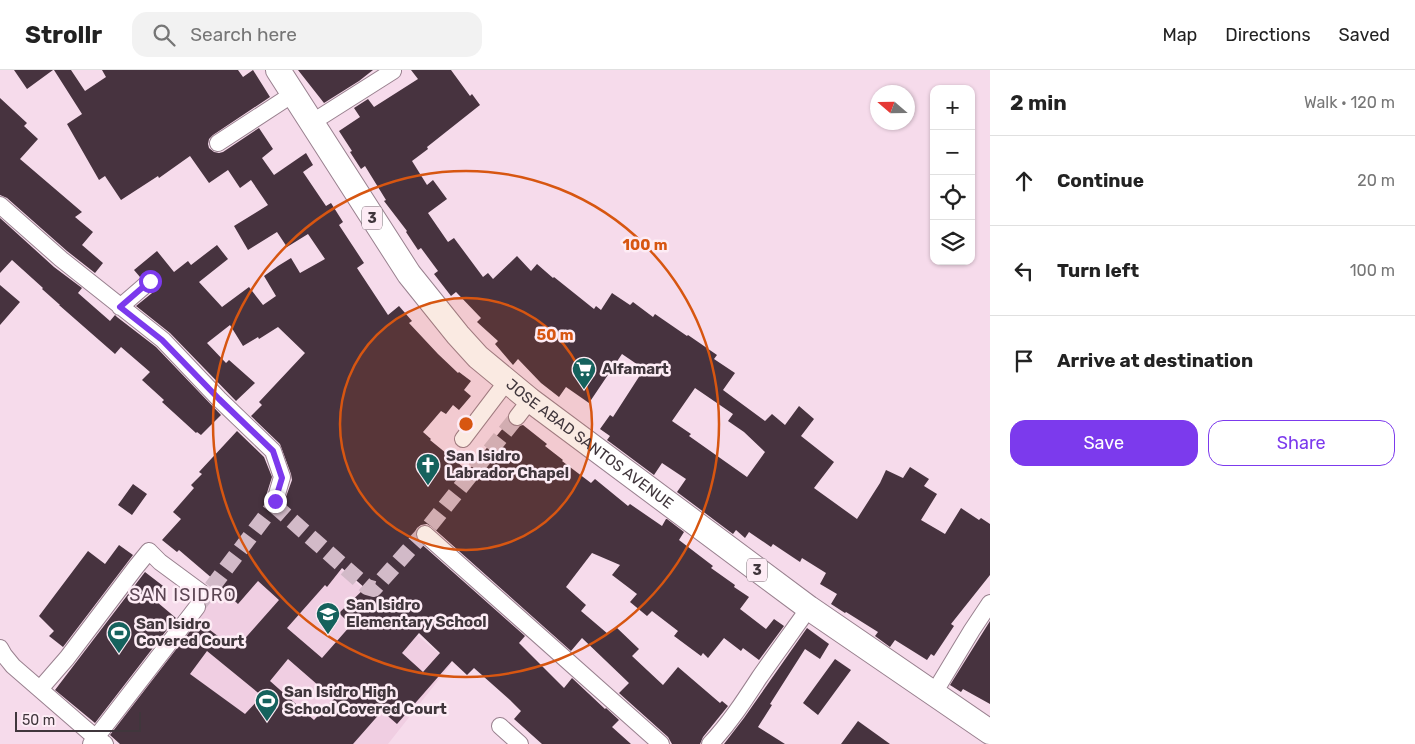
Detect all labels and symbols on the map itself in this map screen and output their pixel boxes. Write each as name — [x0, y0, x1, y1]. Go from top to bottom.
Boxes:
north arrow — [870, 85, 915, 130]
road number: 3 — [362, 206, 382, 230]
text: 100 m — [623, 236, 667, 254]
route start — [139, 270, 162, 293]
text: 50 m — [537, 326, 573, 344]
supermarket icon: Alfamart — [571, 356, 597, 390]
place label: Alfamart — [602, 360, 669, 378]
street label: JOSE ABAD SANTOS AVENUE — [503, 375, 677, 513]
centre of rings — [457, 415, 475, 433]
place label: San Isidro Labrador Chapel — [446, 447, 569, 482]
church icon: San Isidro Labrador Chapel — [415, 452, 441, 486]
route end — [264, 490, 287, 513]
road number: 3 — [747, 558, 767, 582]
district label: SAN ISIDRO — [129, 584, 237, 606]
place label: San Isidro Elementary School — [346, 596, 487, 631]
school or university icon: San Isidro Elementary School — [315, 601, 341, 635]
place label: San Isidro Covered Court — [136, 615, 244, 650]
sports icon: San Isidro Covered Court — [106, 620, 132, 654]
place label: San Isidro High School Covered Court — [284, 683, 447, 718]
sports icon: San Isidro High School Covered Court — [254, 688, 280, 722]
scale bar — [15, 709, 141, 732]

